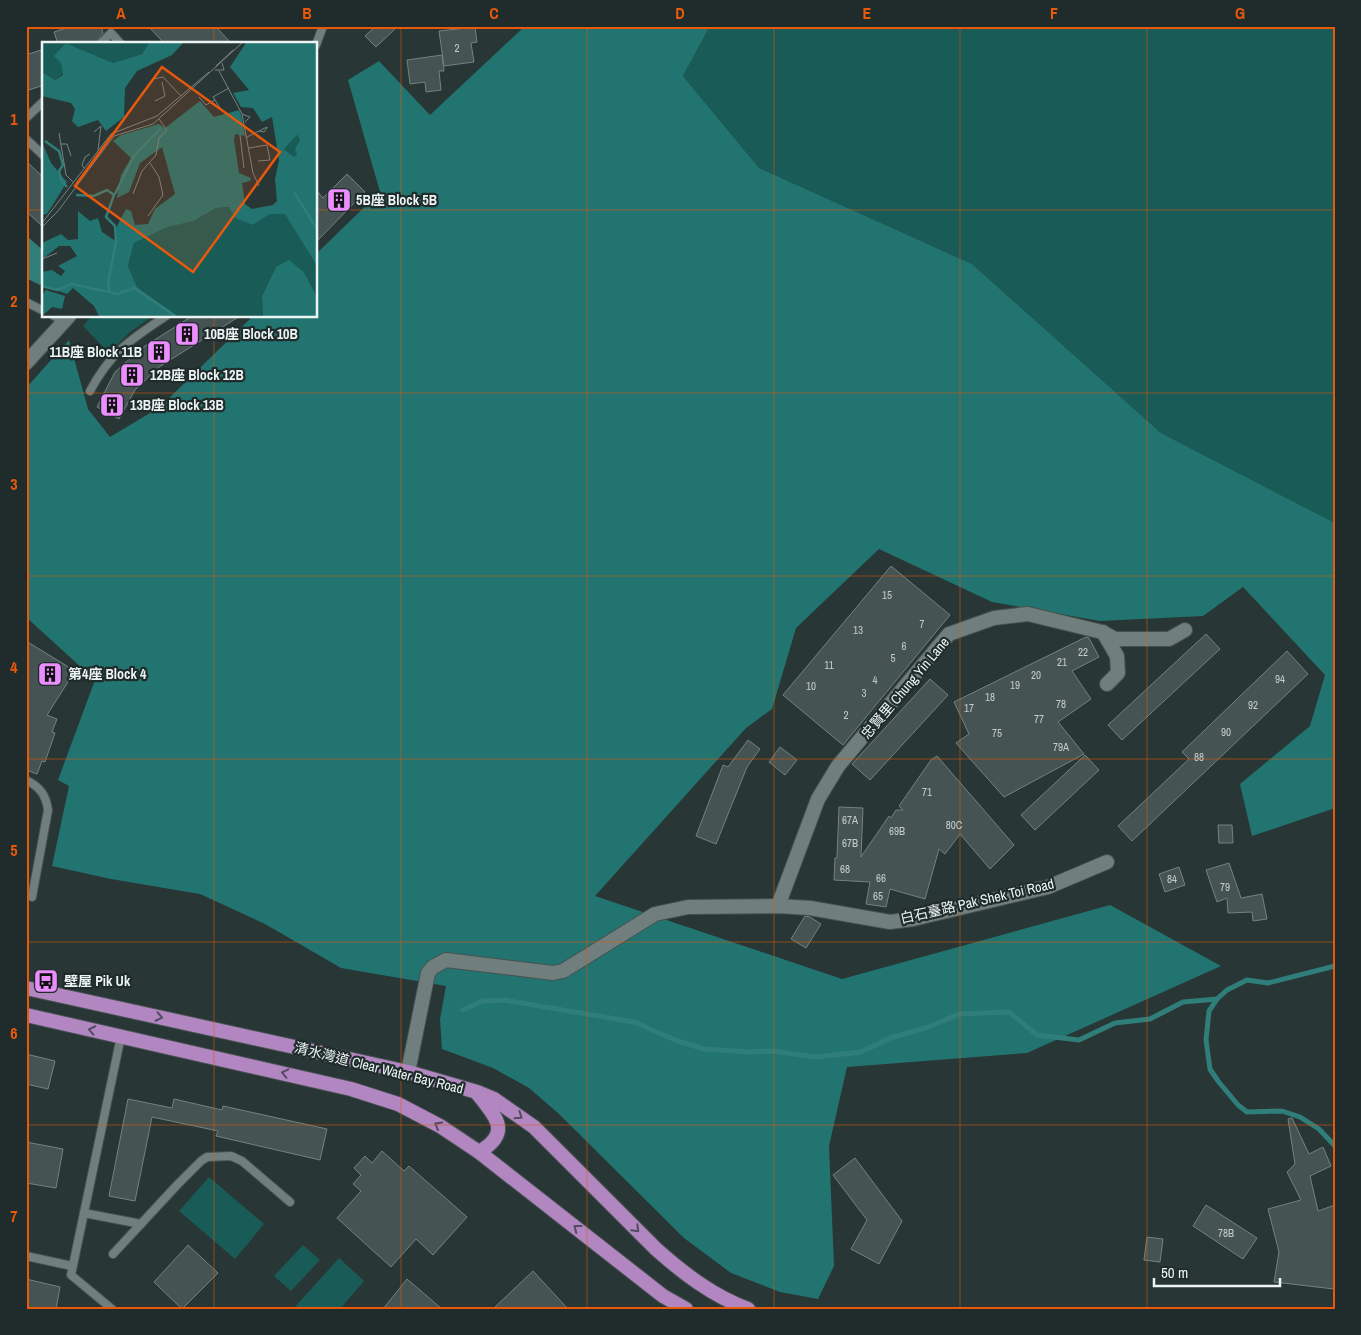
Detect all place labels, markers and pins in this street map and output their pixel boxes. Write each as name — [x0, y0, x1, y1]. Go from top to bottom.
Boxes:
building icon: 5B座 Block 5B — [326, 187, 352, 213]
place label: 5B座 Block 5B — [356, 191, 437, 209]
building icon: 10B座 Block 10B — [174, 321, 200, 347]
place label: 10B座 Block 10B — [204, 325, 298, 343]
building icon: 11B座 Block 11B — [146, 339, 172, 365]
place label: 11B座 Block 11B — [50, 343, 142, 361]
building icon: 12B座 Block 12B — [119, 362, 145, 388]
place label: 12B座 Block 12B — [150, 366, 244, 384]
building icon: 13B座 Block 13B — [99, 392, 125, 418]
place label: 13B座 Block 13B — [130, 396, 224, 414]
building icon: 第4座 Block 4 — [37, 661, 63, 687]
place label: 第4座 Block 4 — [68, 665, 147, 683]
bus stop icon: 壁屋 Pik Uk — [33, 968, 59, 994]
place label: 壁屋 Pik Uk — [64, 972, 131, 990]

